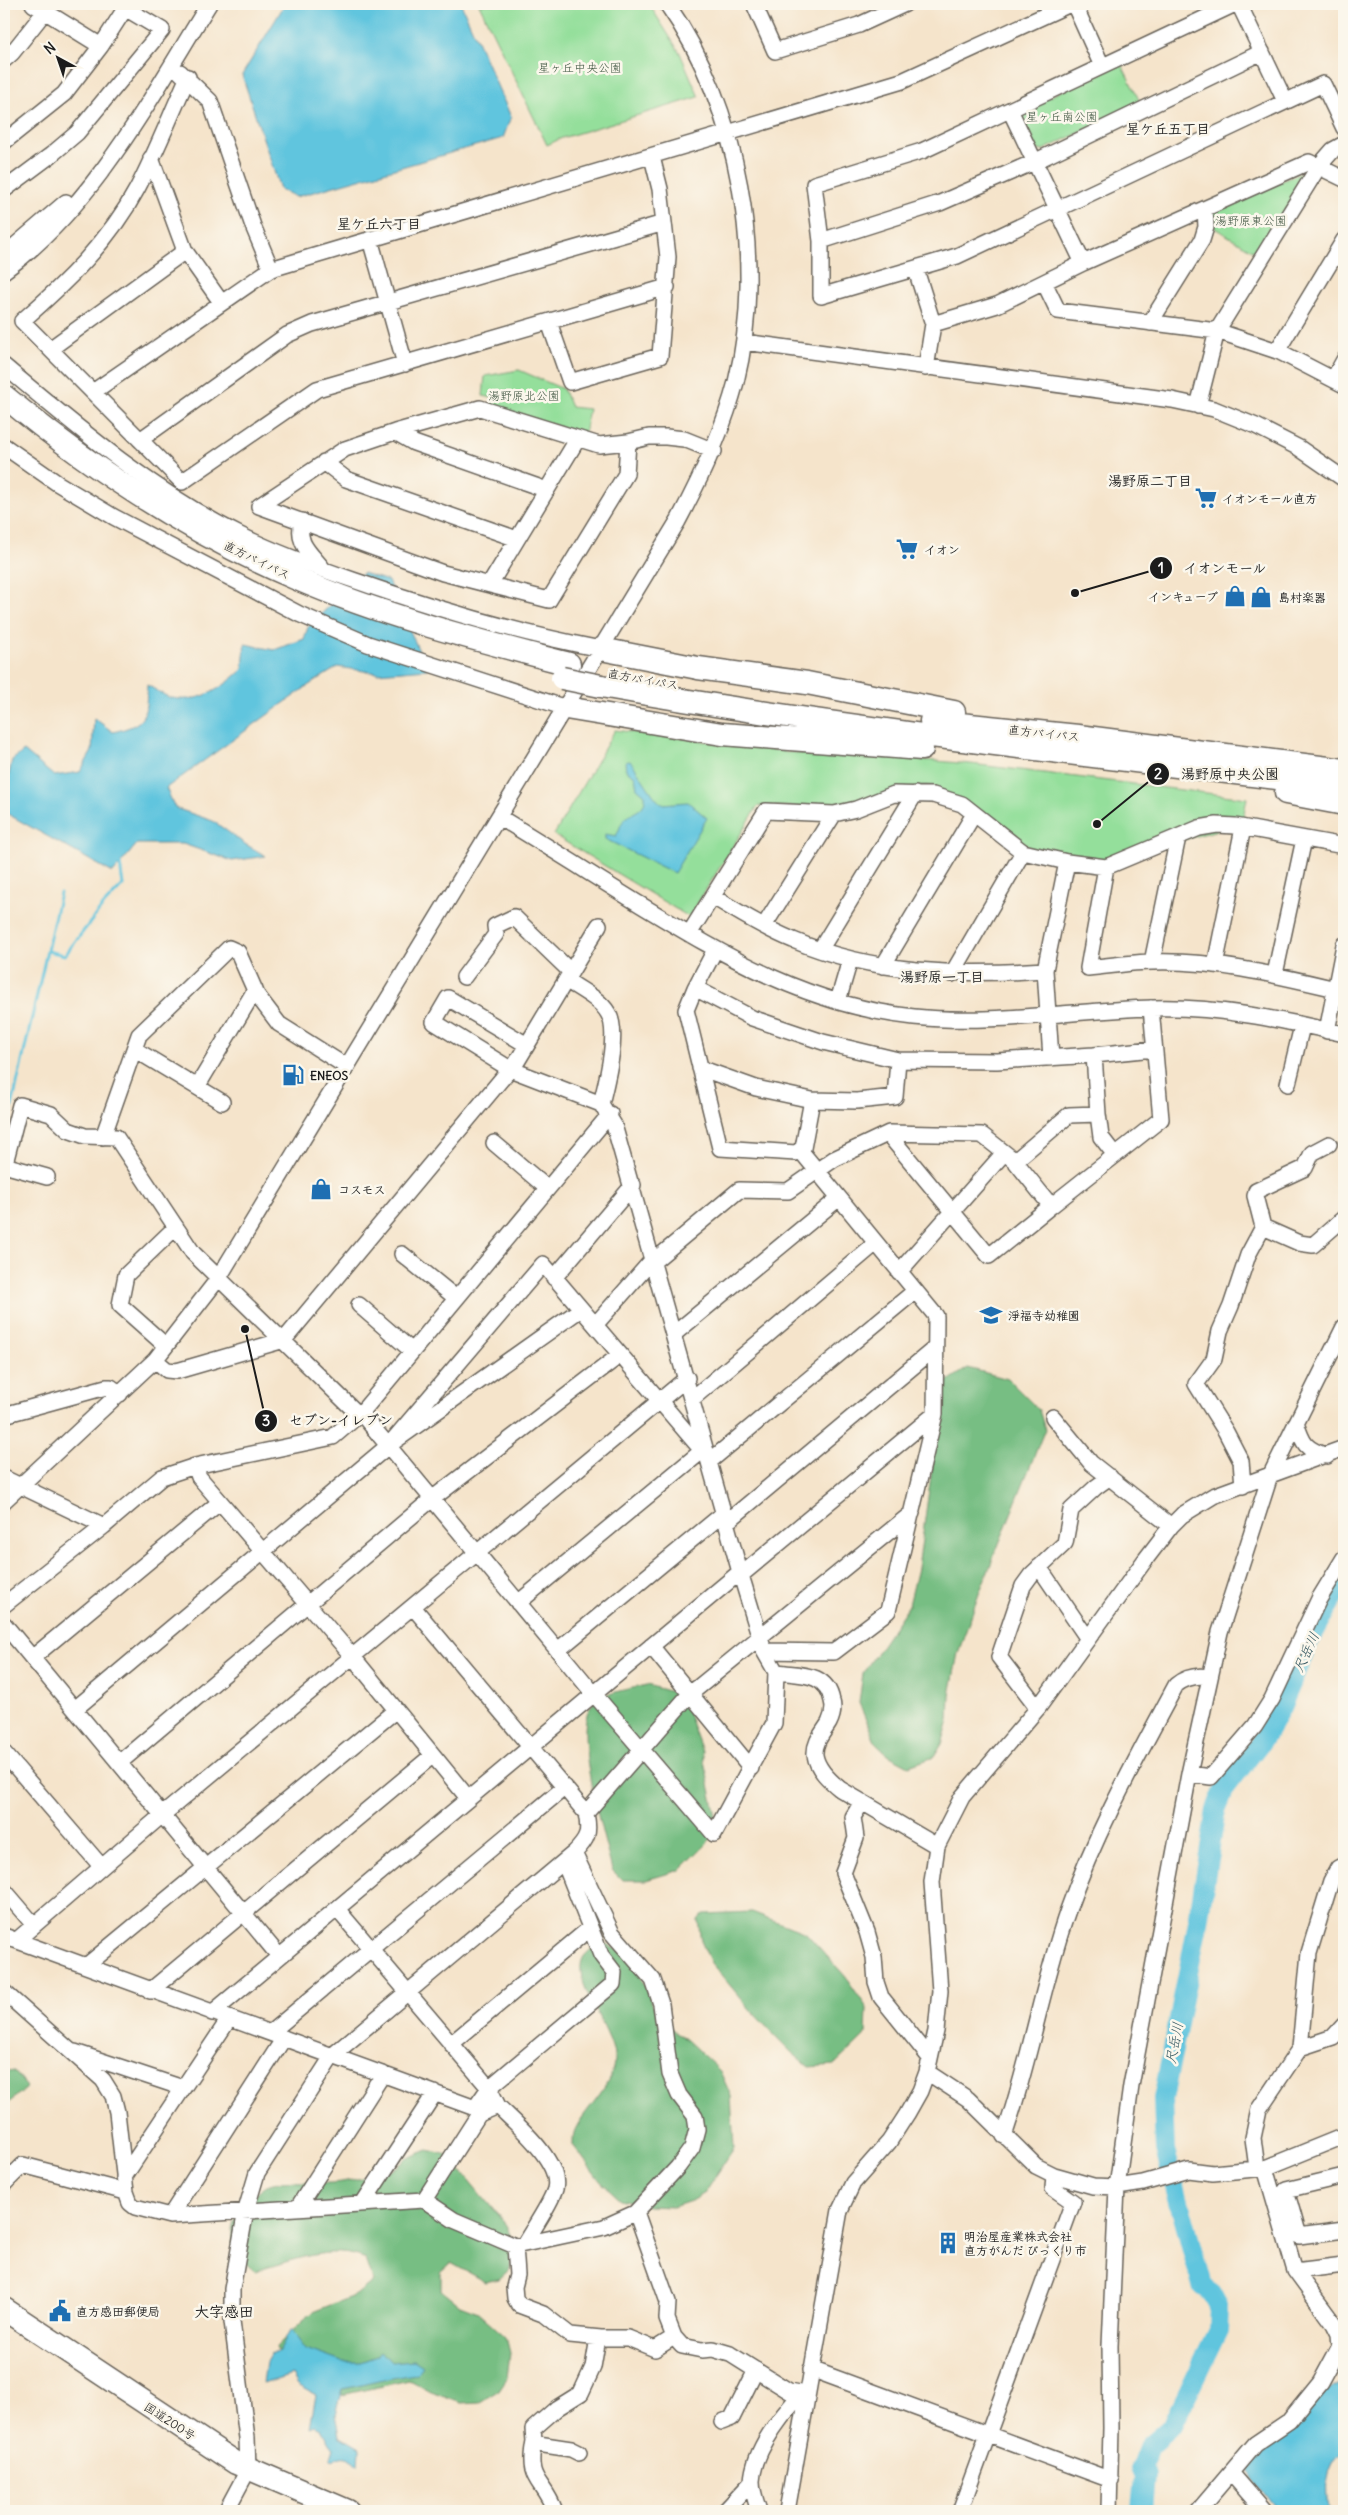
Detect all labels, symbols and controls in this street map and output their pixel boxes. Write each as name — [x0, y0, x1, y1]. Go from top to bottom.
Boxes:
north arrow — [32, 32, 82, 82]
text: N — [40, 38, 59, 58]
park label: 星ヶ丘中央公園 — [538, 60, 622, 75]
park label: 星ヶ丘南公園 — [1026, 109, 1098, 124]
district label: 星ケ丘五丁目 — [1126, 120, 1210, 138]
park label: 湯野原東公園 — [1215, 213, 1287, 228]
district label: 星ケ丘六丁目 — [337, 215, 421, 233]
park label: 湯野原北公園 — [488, 388, 560, 403]
district label: 湯野原二丁目 — [1108, 472, 1192, 490]
supermarket icon: イオンモール直方 — [1193, 485, 1219, 511]
place label: イオンモール直方 — [1222, 491, 1317, 506]
supermarket icon: イオン — [894, 536, 920, 562]
street label: 直方バイパス — [221, 538, 293, 582]
place label: イオン — [924, 542, 960, 557]
callout: イオンモール — [1148, 554, 1277, 583]
text: 1 — [1158, 558, 1164, 577]
text: イオンモール — [1183, 559, 1267, 577]
shop icon: インキューブ — [1222, 583, 1248, 609]
shop icon: 島村楽器 — [1248, 584, 1274, 610]
place label: インキューブ — [1148, 589, 1218, 604]
place label: 島村楽器 — [1278, 590, 1326, 605]
street label: 直方バイパス — [606, 665, 680, 693]
street label: 直方バイパス — [1008, 722, 1080, 744]
callout: 湯野原中央公園 — [1146, 759, 1289, 788]
text: 2 — [1154, 764, 1162, 783]
text: 湯野原中央公園 — [1181, 765, 1279, 783]
district label: 湯野原一丁目 — [900, 968, 984, 986]
fuel station icon: ENEOS — [280, 1062, 306, 1088]
place label: ENEOS — [310, 1068, 349, 1083]
shop icon: コスモス — [308, 1176, 334, 1202]
place label: コスモス — [338, 1182, 386, 1197]
school or university icon: 淨福寺幼稚園 — [978, 1302, 1004, 1328]
place label: 淨福寺幼稚園 — [1008, 1308, 1080, 1323]
callout: セブン-イレブン — [254, 1406, 403, 1435]
text: 3 — [262, 1411, 270, 1430]
text: セブン-イレブン — [289, 1411, 393, 1429]
water label: 尺岳川 — [1289, 1629, 1323, 1675]
water label: 尺岳川 — [1161, 2021, 1187, 2065]
place label: 明治屋産業株式会社 直方がんだ びっくり市 — [964, 2229, 1087, 2258]
building icon: 明治屋産業株式会社 直方がんだ びっくり市 — [935, 2230, 961, 2256]
public building icon: 直方感田郵便局 — [47, 2298, 73, 2324]
district label: 大字感田 — [194, 2302, 254, 2321]
place label: 直方感田郵便局 — [76, 2304, 160, 2319]
street label: 国道200号 — [141, 2399, 199, 2443]

